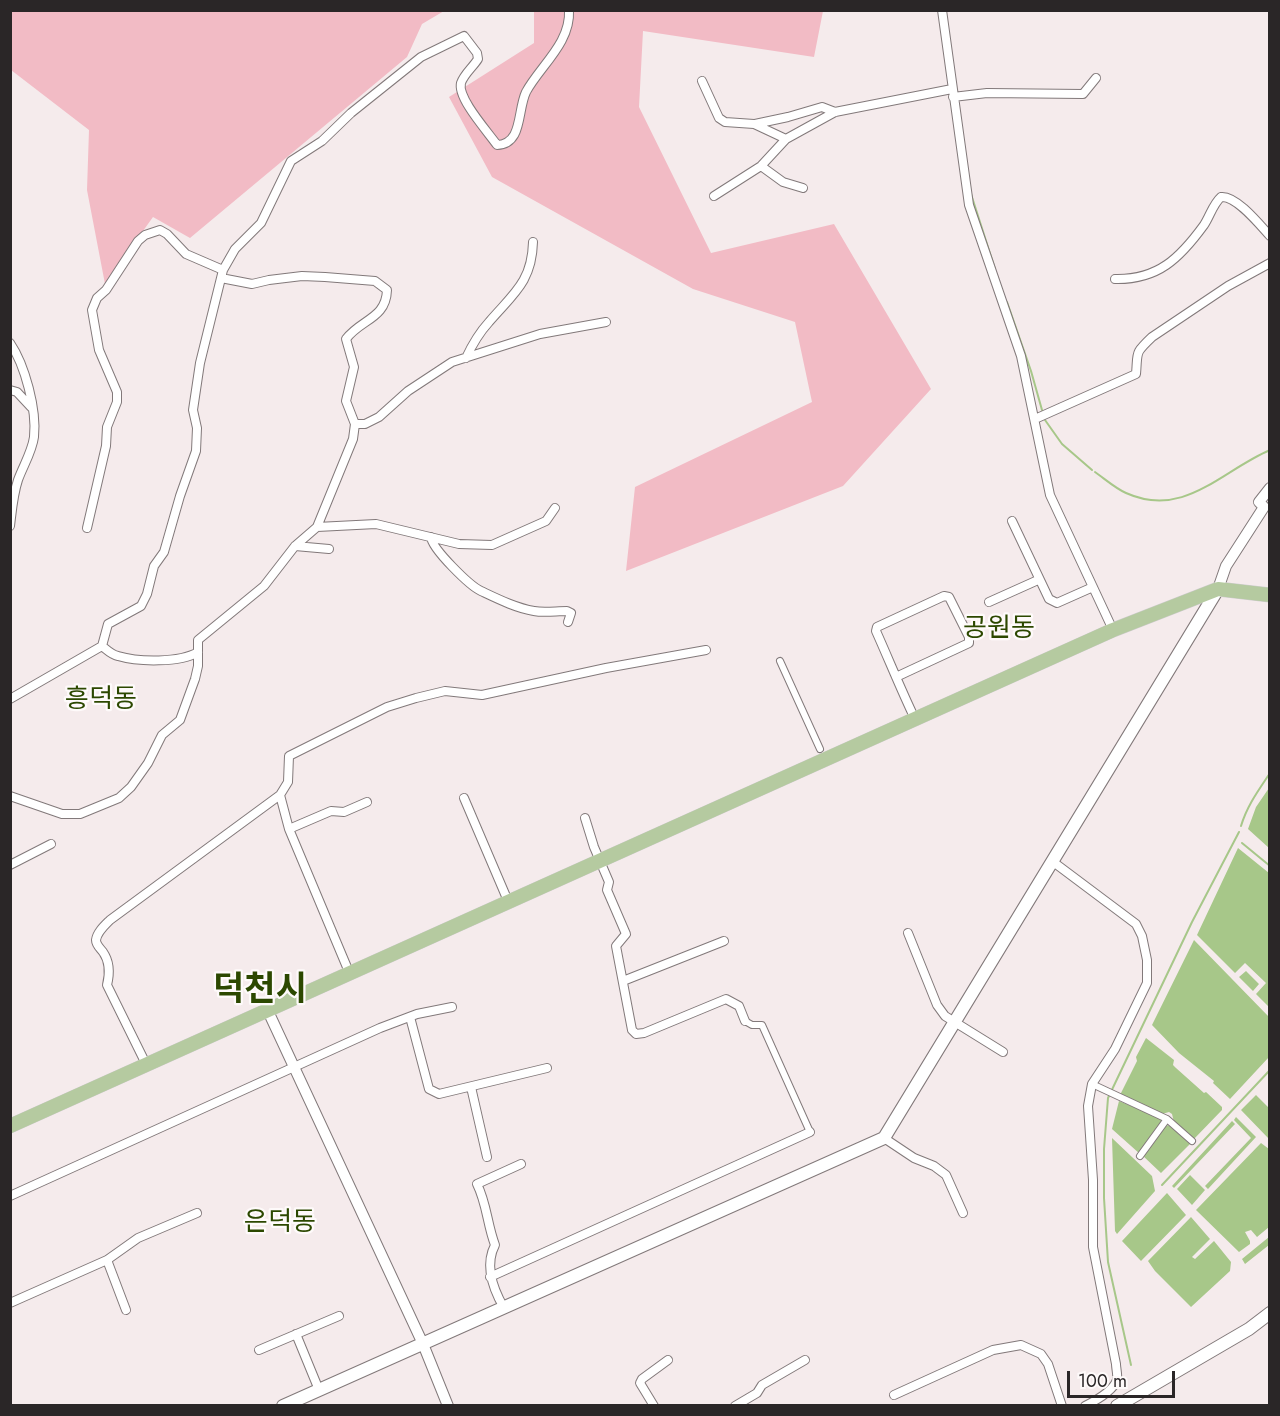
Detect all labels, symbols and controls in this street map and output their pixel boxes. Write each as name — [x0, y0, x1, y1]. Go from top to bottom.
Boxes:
district label: 공원동 — [963, 614, 1035, 646]
district label: 흥덕동 — [65, 685, 137, 717]
district label: 덕천시 — [213, 972, 307, 1012]
district label: 은덕동 — [244, 1208, 316, 1240]
scale bar — [1070, 1359, 1178, 1397]
text: 100 m — [1078, 1368, 1127, 1394]

